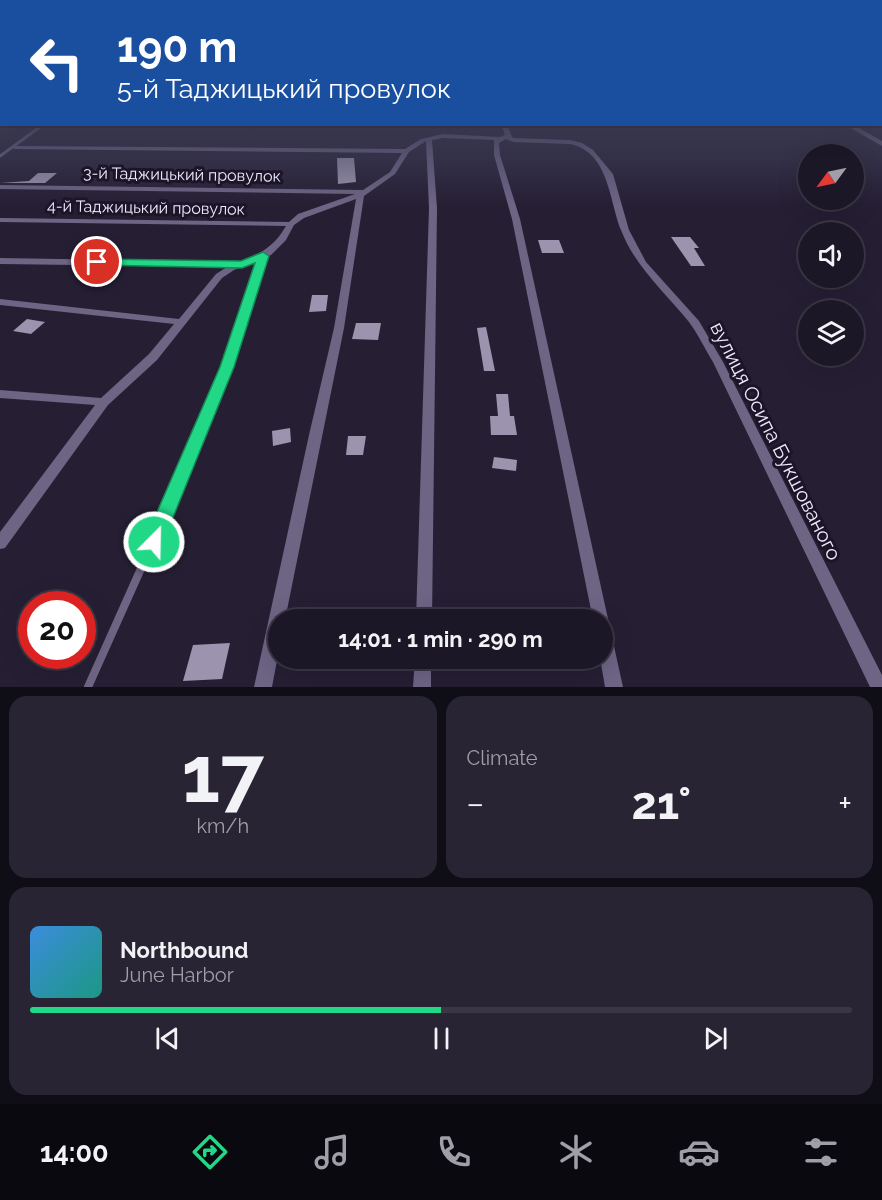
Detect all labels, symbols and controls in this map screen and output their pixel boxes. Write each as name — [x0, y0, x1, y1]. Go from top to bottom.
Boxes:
text: 190 m — [117, 23, 237, 72]
icon: left — [18, 24, 96, 102]
text: 5-й Таджицький провулок — [117, 73, 451, 104]
north arrow — [798, 144, 864, 210]
map controls — [798, 144, 864, 366]
street label: 3-й Таджицький провулок — [83, 163, 281, 186]
street label: 4-й Таджицький провулок — [47, 196, 245, 219]
button: sound — [798, 222, 864, 288]
pin — [71, 236, 122, 287]
icon: arrive — [80, 245, 113, 278]
button: layers — [798, 300, 864, 366]
street label: вулиця Осипа Букшованого — [705, 318, 847, 564]
position arrow — [122, 510, 186, 574]
speed limit sign: 20 — [18, 591, 96, 669]
text: 14:01 · 1 min · 290 m — [338, 626, 543, 652]
text: 17 — [182, 729, 264, 820]
text: Climate — [467, 746, 538, 770]
text: 21° — [632, 777, 691, 830]
text: − — [467, 784, 484, 823]
text: + — [838, 784, 852, 823]
text: km/h — [196, 814, 249, 838]
text: Northbound — [120, 937, 249, 963]
text: June Harbor — [120, 963, 234, 987]
icon: previous — [151, 1022, 184, 1055]
icon: pause — [425, 1022, 458, 1055]
icon: next — [699, 1022, 732, 1055]
icon: directions — [189, 1131, 231, 1173]
icon: music — [311, 1131, 353, 1173]
icon: phone — [433, 1131, 475, 1173]
icon: climate — [555, 1131, 597, 1173]
icon: car — [678, 1131, 720, 1173]
icon: filters — [800, 1131, 842, 1173]
text: 14:00 — [40, 1137, 109, 1168]

